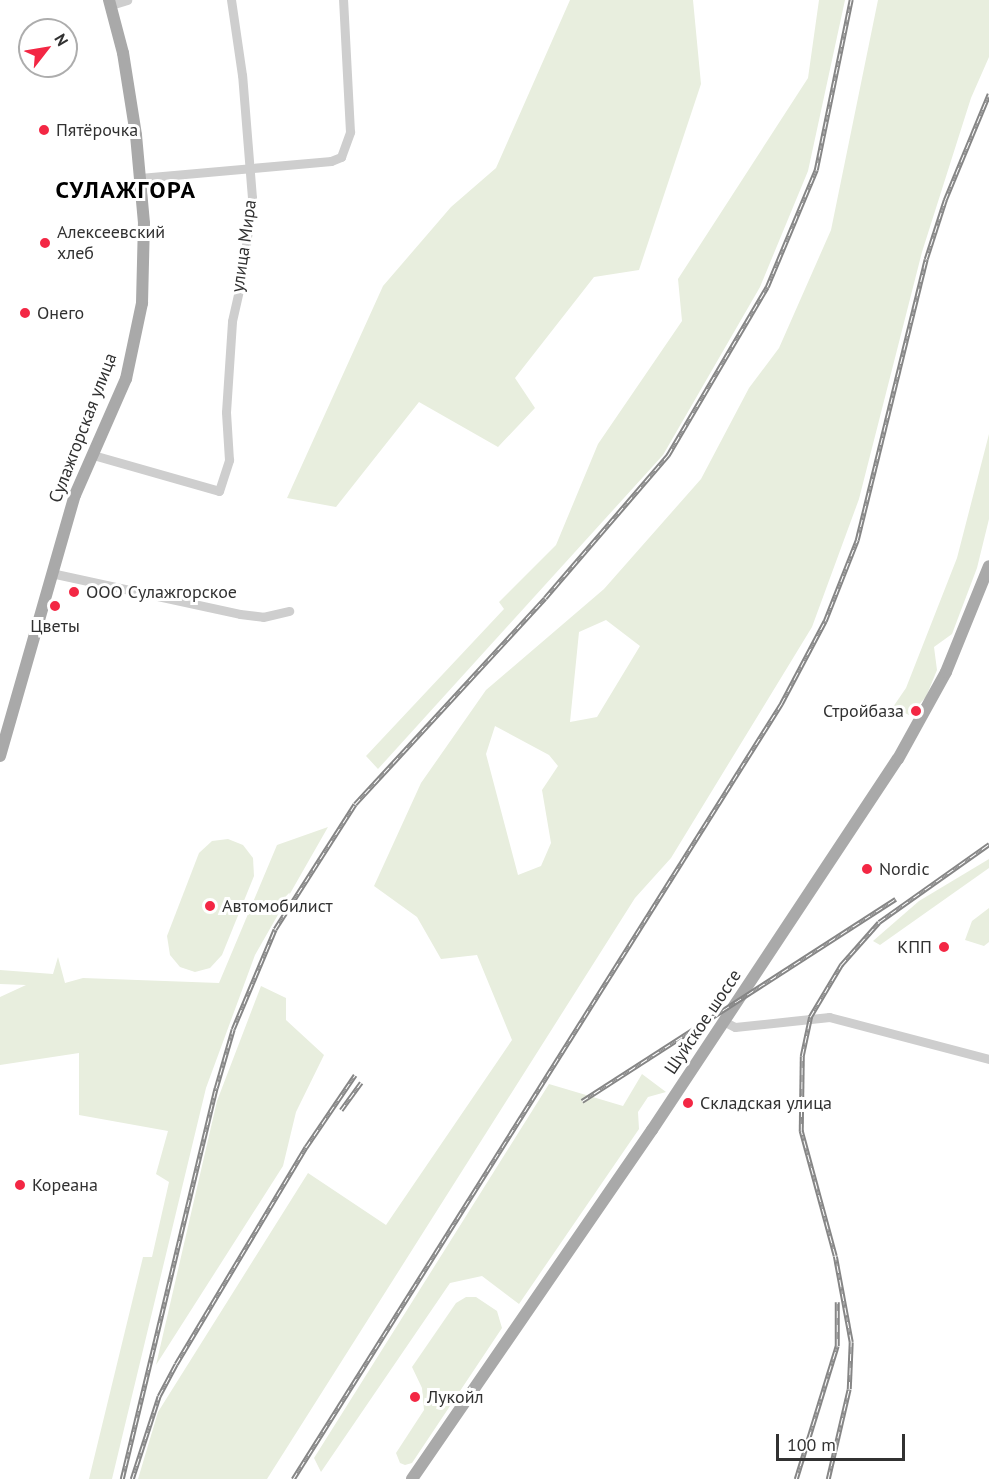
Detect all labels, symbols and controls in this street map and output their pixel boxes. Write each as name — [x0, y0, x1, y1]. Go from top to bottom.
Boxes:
north arrow — [18, 18, 78, 78]
text: N — [50, 30, 73, 49]
place label: Пятёрочка — [56, 119, 138, 141]
marker: Пятёрочка — [37, 123, 51, 137]
district label: СУЛАЖГОРА — [55, 176, 197, 204]
street label: улица Мира — [227, 198, 261, 294]
place label: Алексеевский хлеб — [57, 222, 165, 264]
marker: Алексеевский хлеб — [38, 236, 52, 250]
place label: Онего — [37, 302, 84, 324]
marker: Онего — [18, 306, 32, 320]
street label: Сулажгорская улица — [44, 350, 122, 506]
place label: ООО Сулажгорское — [86, 581, 237, 603]
marker: ООО Сулажгорское — [67, 585, 81, 599]
marker: Цветы — [48, 599, 62, 613]
place label: Цветы — [30, 615, 80, 637]
place label: Стройбаза — [823, 700, 904, 722]
marker: Стройбаза — [909, 704, 923, 718]
place label: Nordic — [879, 858, 930, 880]
marker: Nordic — [860, 862, 874, 876]
place label: Автомобилист — [222, 895, 333, 917]
marker: Автомобилист — [203, 899, 217, 913]
place label: КПП — [897, 936, 932, 958]
marker: КПП — [937, 940, 951, 954]
street label: Шуйское шоссе — [660, 966, 746, 1078]
place label: Складская улица — [700, 1092, 832, 1114]
marker: Складская улица — [681, 1096, 695, 1110]
place label: Кореана — [32, 1174, 98, 1196]
marker: Кореана — [13, 1178, 27, 1192]
place label: Лукойл — [427, 1386, 484, 1408]
marker: Лукойл — [408, 1390, 422, 1404]
scale bar — [779, 1422, 908, 1460]
text: 100 m — [787, 1433, 836, 1456]

